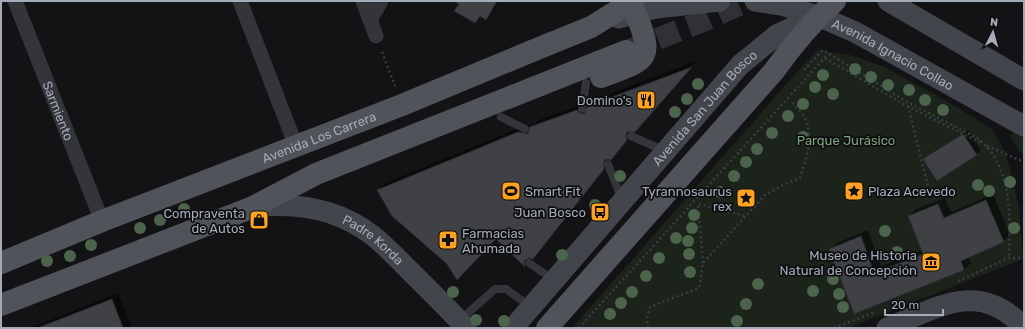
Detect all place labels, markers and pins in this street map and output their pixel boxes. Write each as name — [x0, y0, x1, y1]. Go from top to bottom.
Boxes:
restaurant icon: Domino's — [635, 89, 657, 111]
place label: Domino's — [577, 93, 632, 108]
sports icon: Smart Fit — [500, 180, 522, 202]
place icon: Plaza Acevedo — [843, 180, 865, 202]
place label: Smart Fit — [525, 184, 581, 199]
place label: Tyrannosaurus rex — [642, 184, 732, 214]
place label: Plaza Acevedo — [868, 184, 956, 199]
place icon: Tyrannosaurus rex — [735, 187, 757, 209]
bus stop icon: Juan Bosco — [589, 201, 611, 223]
place label: Juan Bosco — [514, 205, 586, 220]
place label: Compraventa de Autos — [163, 206, 245, 236]
shop icon: Compraventa de Autos — [248, 209, 270, 231]
place label: Farmacias Ahumada — [462, 226, 525, 256]
pharmacy icon: Farmacias Ahumada — [437, 229, 459, 251]
place label: Museo de Historia Natural de Concepción — [780, 248, 917, 278]
museum icon: Museo de Historia Natural de Concepción — [920, 251, 942, 273]

